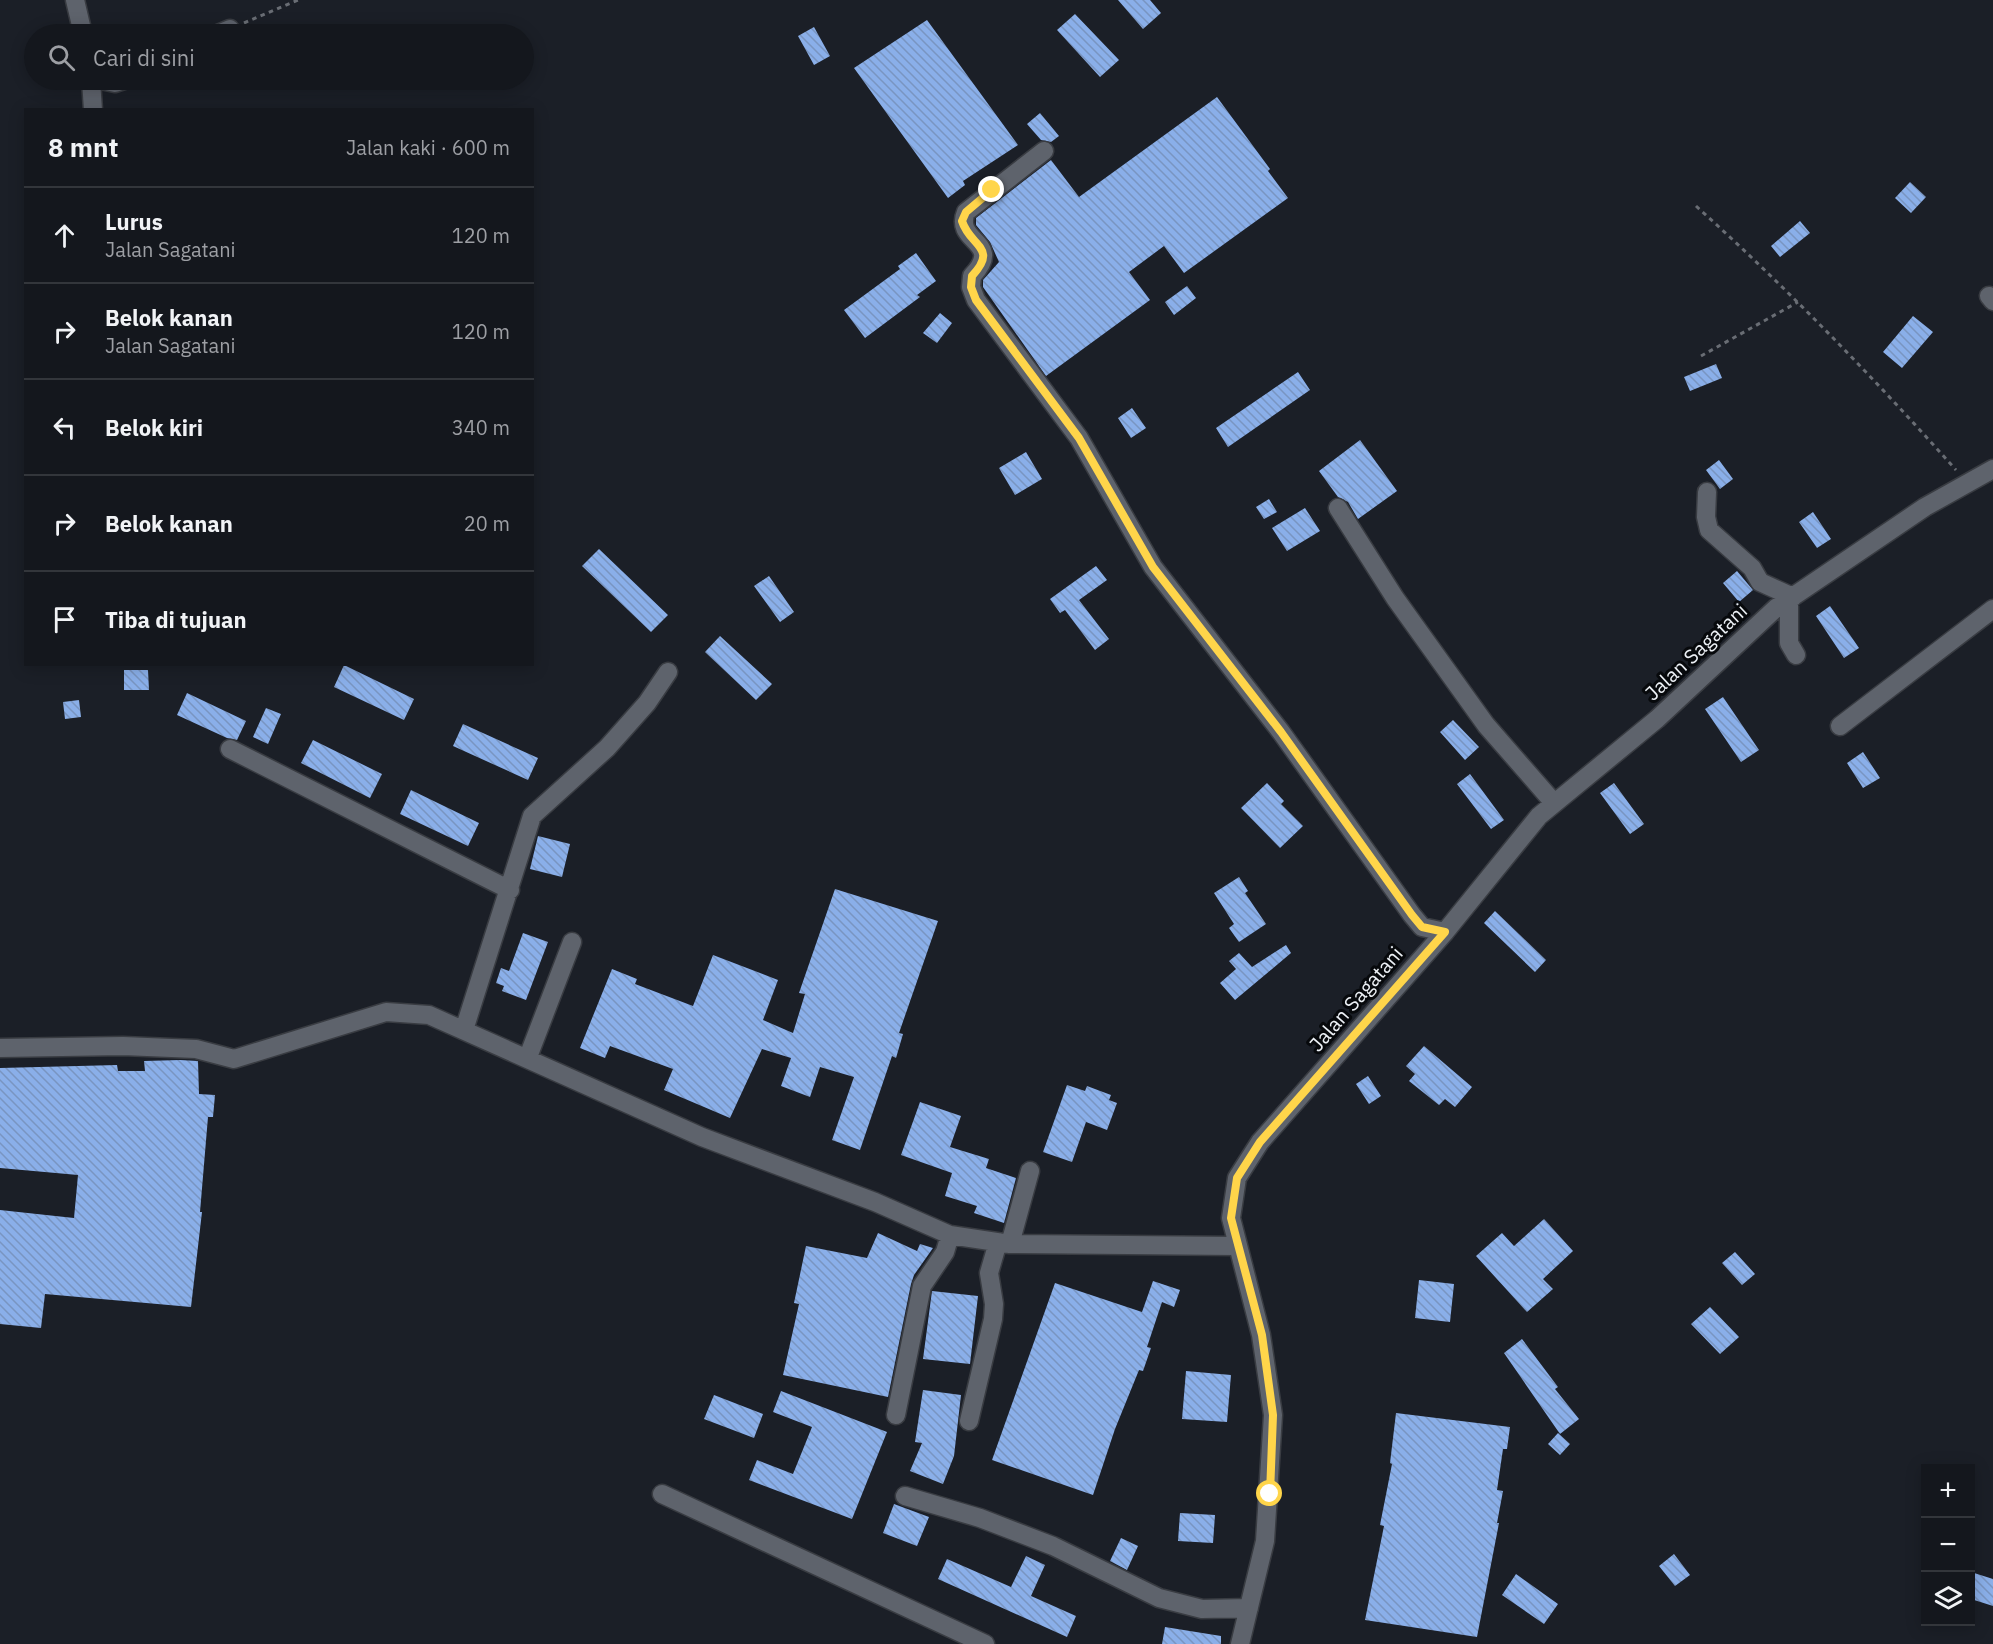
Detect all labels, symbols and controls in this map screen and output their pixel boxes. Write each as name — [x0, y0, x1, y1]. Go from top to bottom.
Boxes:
search box — [24, 24, 534, 90]
icon: search — [45, 41, 78, 74]
text: Cari di sini — [93, 43, 195, 72]
text: 8 mnt — [48, 130, 118, 164]
text: Jalan kaki · 600 m — [346, 134, 510, 161]
route end — [978, 176, 1004, 202]
text: Lurus — [105, 207, 163, 236]
icon: ahead — [48, 219, 81, 252]
text: 120 m — [452, 222, 510, 249]
text: Jalan Sagatani — [105, 236, 236, 263]
text: Belok kanan — [105, 303, 233, 332]
icon: right — [48, 315, 81, 348]
text: 120 m — [452, 318, 510, 345]
text: Jalan Sagatani — [105, 332, 236, 359]
icon: left — [48, 411, 81, 444]
text: Belok kiri — [105, 413, 203, 442]
text: 340 m — [452, 414, 510, 441]
icon: right — [48, 507, 81, 540]
text: Belok kanan — [105, 509, 233, 538]
text: 20 m — [464, 510, 510, 537]
street label: Jalan Sagatani — [1639, 597, 1753, 706]
icon: arrive — [48, 603, 81, 636]
text: Tiba di tujuan — [105, 605, 247, 634]
street label: Jalan Sagatani — [1303, 941, 1409, 1057]
map controls — [1921, 1464, 1975, 1626]
button: + — [1921, 1464, 1975, 1518]
route start — [1256, 1480, 1282, 1506]
button: − — [1921, 1518, 1975, 1572]
button: layers — [1921, 1572, 1975, 1626]

